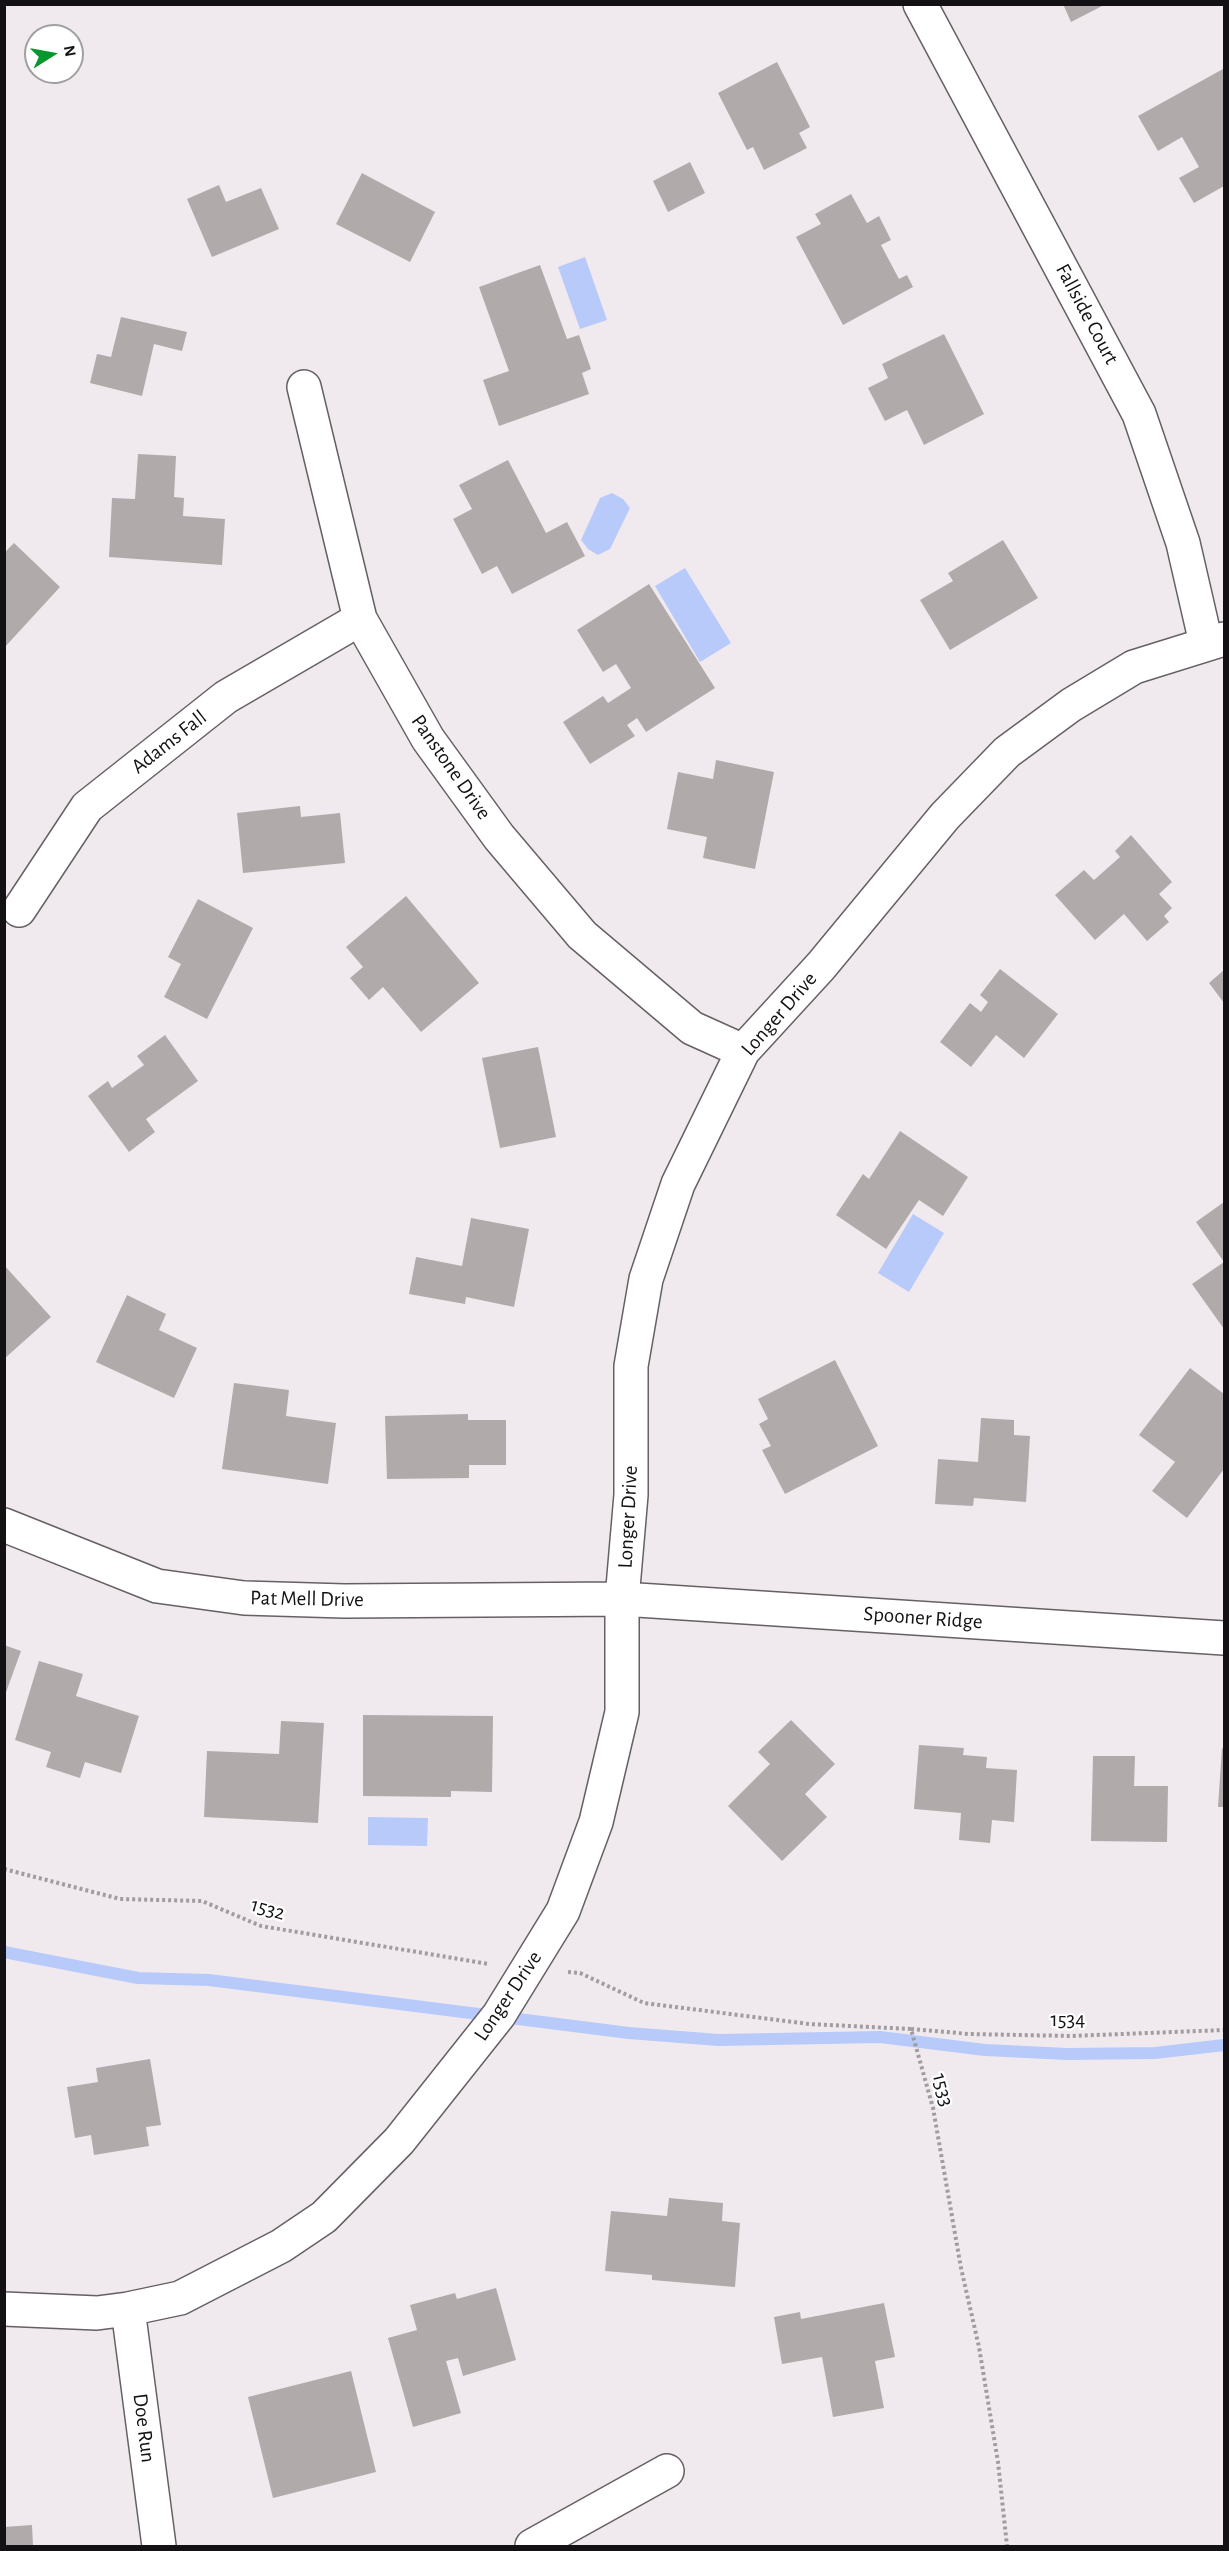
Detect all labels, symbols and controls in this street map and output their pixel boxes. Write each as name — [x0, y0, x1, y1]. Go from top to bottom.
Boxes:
north arrow — [24, 24, 84, 84]
text: N — [61, 44, 79, 58]
street label: Fallside Court — [1050, 259, 1124, 369]
street label: Adams Fall — [126, 705, 212, 779]
street label: Panstone Drive — [406, 710, 496, 824]
street label: Longer Drive — [736, 967, 822, 1061]
street label: Longer Drive — [613, 1465, 643, 1569]
street label: Pat Mell Drive — [250, 1585, 364, 1613]
street label: Spooner Ridge — [863, 1601, 983, 1635]
street label: 1532 — [248, 1892, 288, 1926]
street label: Longer Drive — [469, 1946, 547, 2046]
street label: 1534 — [1051, 2007, 1085, 2033]
street label: 1533 — [927, 2071, 959, 2109]
street label: Doe Run — [127, 2392, 161, 2464]

